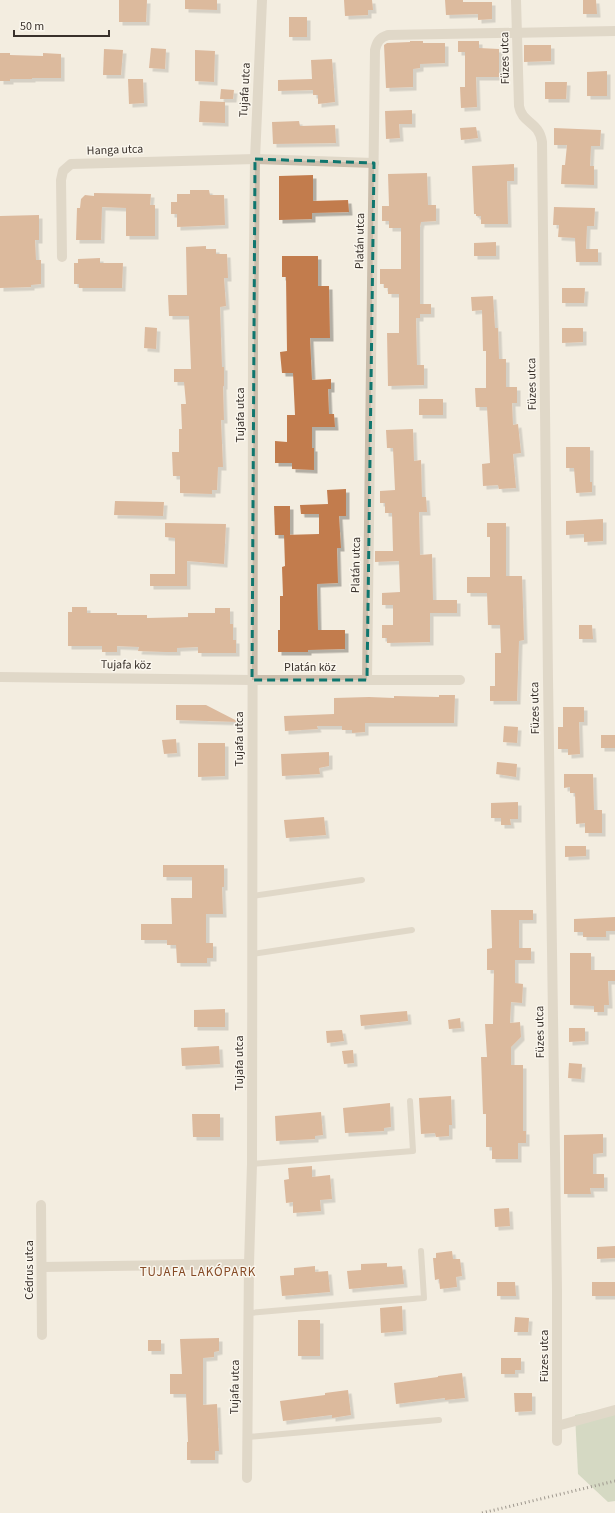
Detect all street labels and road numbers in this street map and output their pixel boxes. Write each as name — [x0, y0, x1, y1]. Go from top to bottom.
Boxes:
street label: Füzes utca — [496, 32, 514, 84]
street label: Tujafa utca — [235, 62, 255, 118]
street label: Hanga utca — [86, 141, 144, 159]
street label: Platán utca — [351, 213, 369, 269]
street label: Füzes utca — [523, 358, 541, 410]
street label: Tujafa utca — [232, 388, 249, 442]
street label: Platán utca — [347, 537, 365, 593]
street label: Tujafa köz — [101, 656, 151, 674]
street label: Platán köz — [284, 659, 336, 676]
street label: Füzes utca — [526, 682, 544, 734]
street label: Tujafa utca — [231, 712, 248, 766]
street label: Füzes utca — [531, 1006, 549, 1058]
street label: Tujafa utca — [231, 1036, 248, 1090]
street label: Cédrus utca — [21, 1240, 38, 1300]
street label: Füzes utca — [536, 1330, 553, 1382]
street label: Tujafa utca — [226, 1359, 244, 1415]

